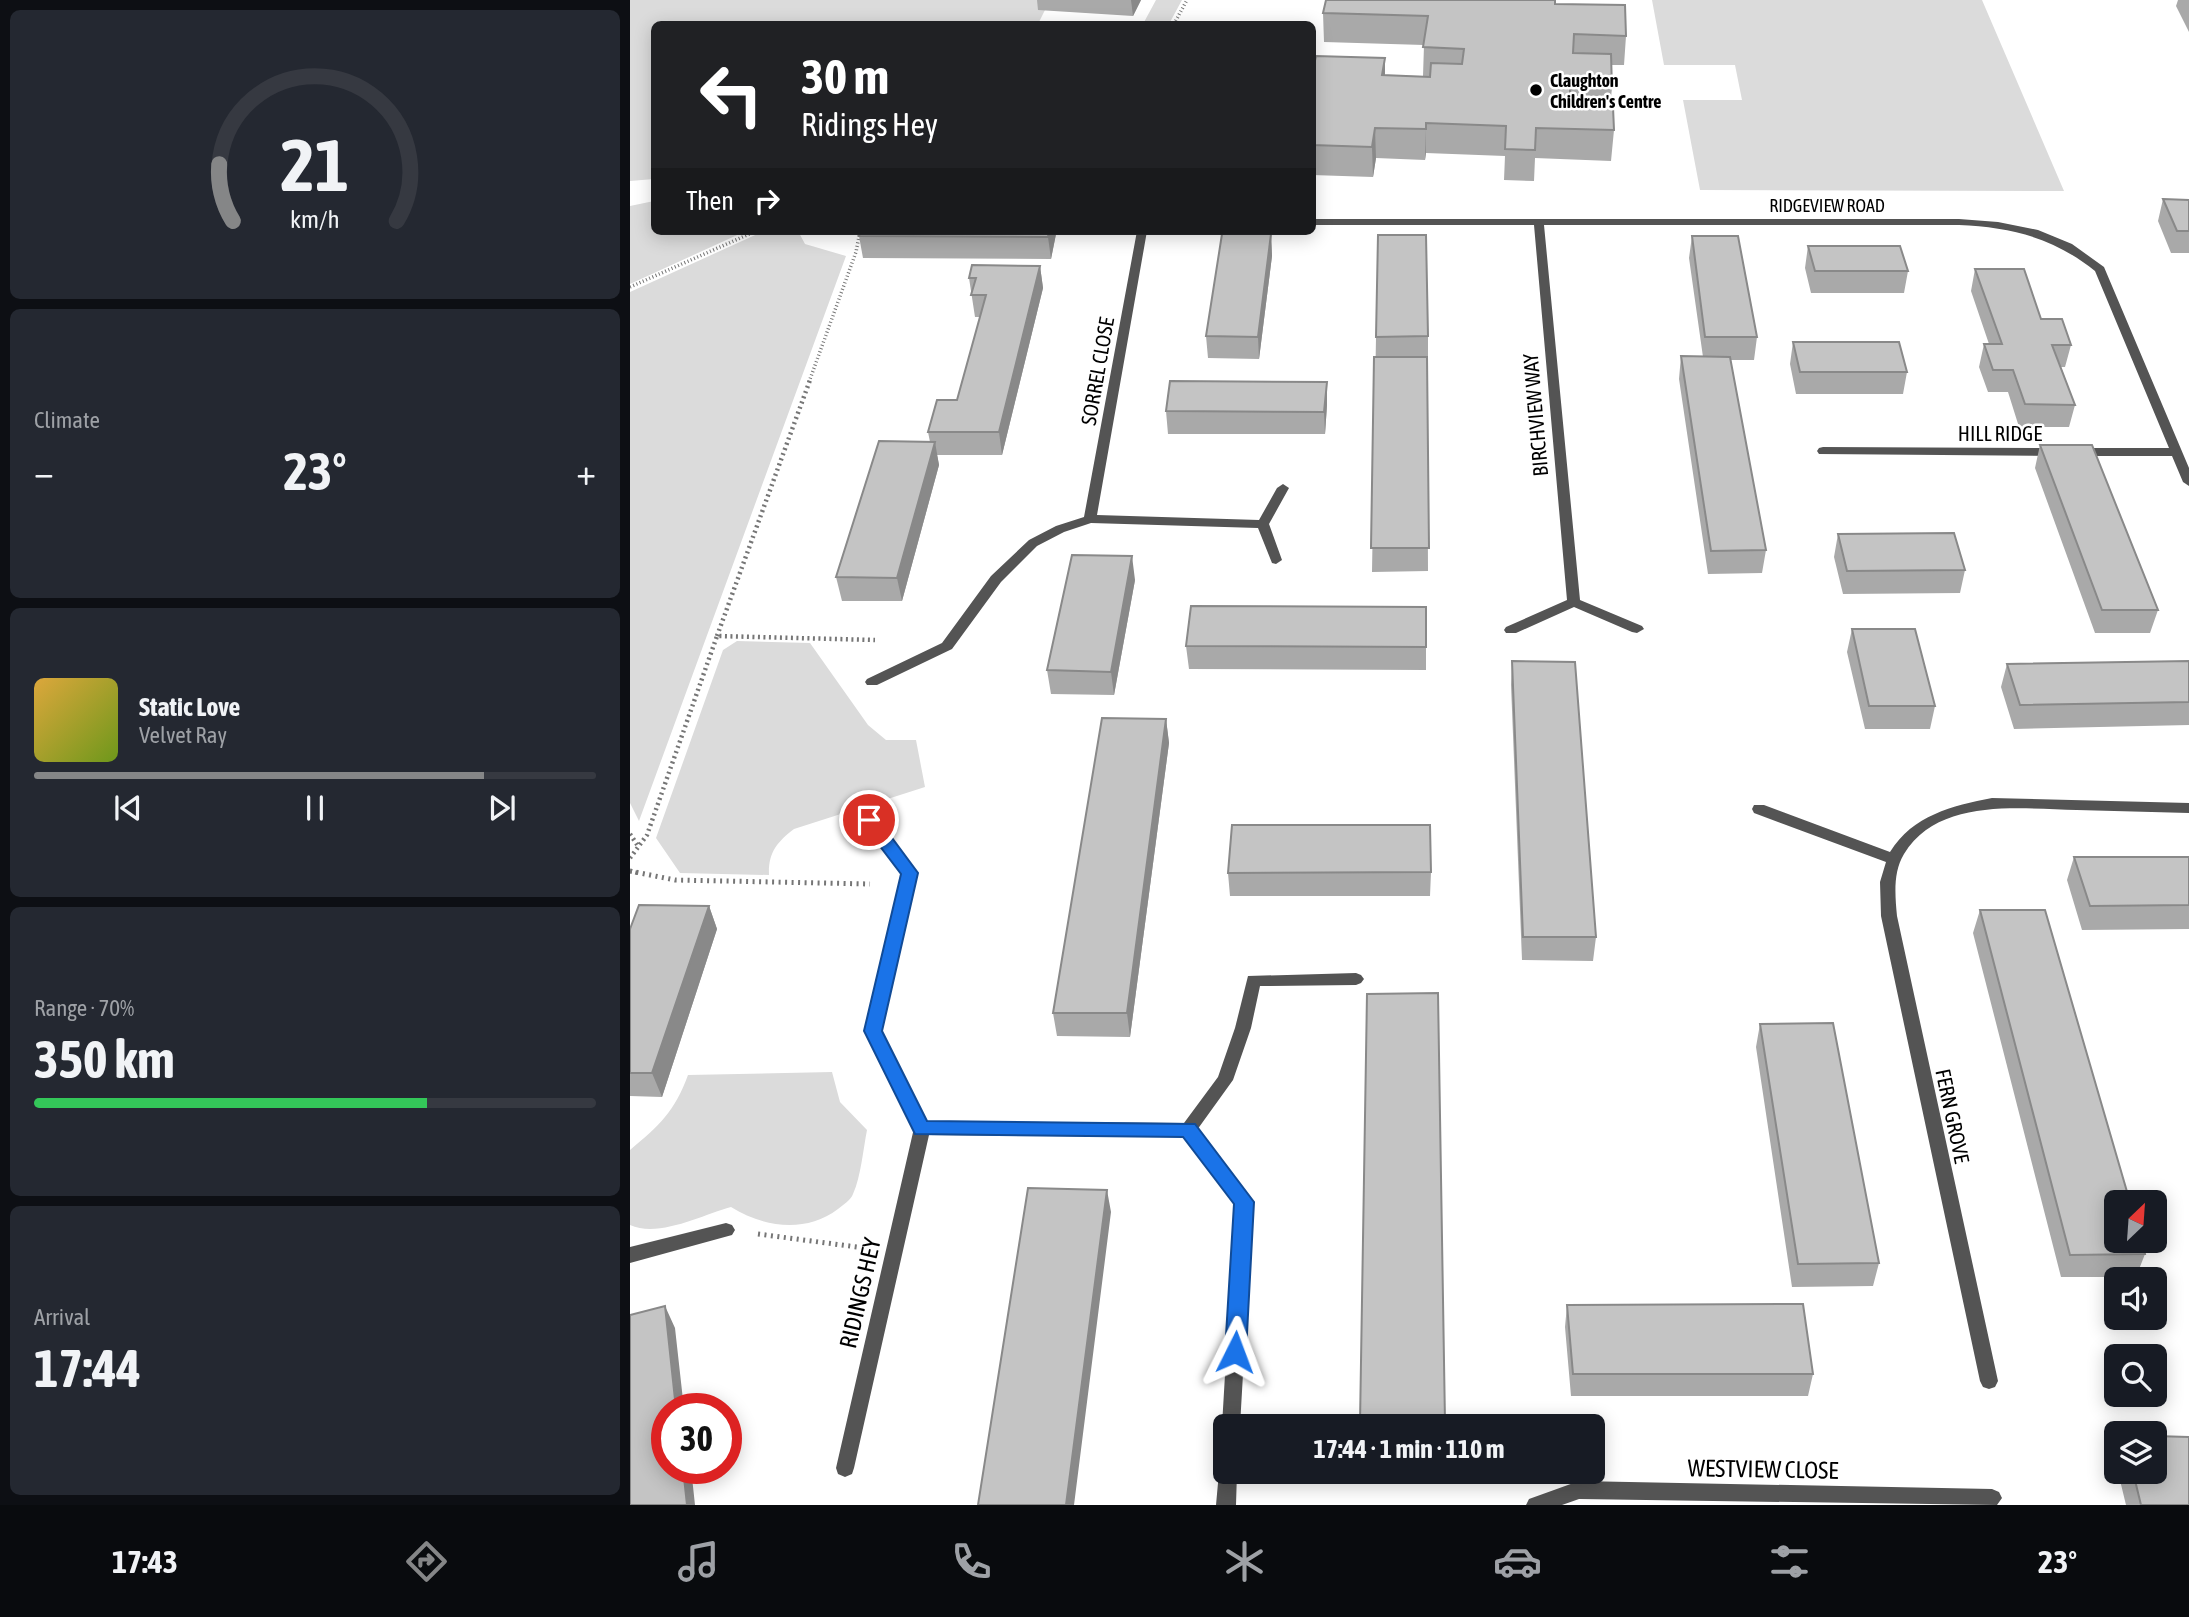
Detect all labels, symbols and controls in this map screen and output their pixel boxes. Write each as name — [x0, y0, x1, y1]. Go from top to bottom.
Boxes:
text: 30 m — [801, 48, 889, 104]
icon: left — [686, 49, 777, 140]
place label: Claughton Children's Centre — [1550, 70, 1661, 112]
marker: Claughton Children's Centre — [1528, 82, 1544, 98]
text: Ridings Hey — [801, 106, 938, 143]
text: 21 — [281, 123, 349, 206]
icon: right — [748, 182, 786, 220]
text: Then — [686, 186, 734, 216]
street label: RIDGEVIEW ROAD — [1769, 195, 1885, 216]
text: km/h — [290, 204, 340, 232]
street label: SORREL CLOSE — [1076, 315, 1118, 427]
street label: BIRCHVIEW WAY — [1518, 352, 1552, 477]
text: Climate — [34, 407, 100, 433]
street label: HILL RIDGE — [1958, 421, 2042, 445]
text: 23° — [283, 441, 347, 501]
text: − — [34, 450, 54, 493]
text: + — [576, 450, 596, 493]
text: Static Love — [139, 692, 240, 722]
text: Velvet Ray — [139, 722, 227, 748]
icon: previous — [109, 789, 147, 827]
icon: pause — [296, 789, 334, 827]
icon: next — [483, 789, 521, 827]
pin — [839, 790, 899, 850]
icon: arrive — [850, 801, 888, 839]
text: Range · 70% — [34, 995, 134, 1021]
text: 350 km — [34, 1029, 175, 1089]
street label: FERN GROVE — [1931, 1067, 1975, 1165]
north arrow — [2104, 1190, 2166, 1253]
map controls — [2104, 1190, 2167, 1484]
street label: RIDINGS HEY — [834, 1235, 886, 1351]
button: sound — [2104, 1267, 2167, 1330]
text: Arrival — [34, 1304, 90, 1330]
position arrow — [1198, 1315, 1272, 1389]
text: 17:44 — [34, 1338, 141, 1398]
button: search — [2104, 1344, 2167, 1407]
speed limit sign: 30 — [651, 1393, 742, 1484]
button: layers — [2104, 1421, 2167, 1484]
text: 17:44 · 1 min · 110 m — [1314, 1434, 1504, 1464]
street label: WESTVIEW CLOSE — [1687, 1454, 1839, 1484]
icon: directions — [402, 1537, 451, 1586]
icon: music — [674, 1537, 723, 1586]
icon: phone — [947, 1537, 996, 1586]
icon: climate — [1220, 1537, 1269, 1586]
icon: car — [1493, 1537, 1542, 1586]
icon: filters — [1765, 1537, 1814, 1586]
text: 17:43 — [112, 1543, 178, 1580]
text: 23° — [2038, 1543, 2077, 1580]

